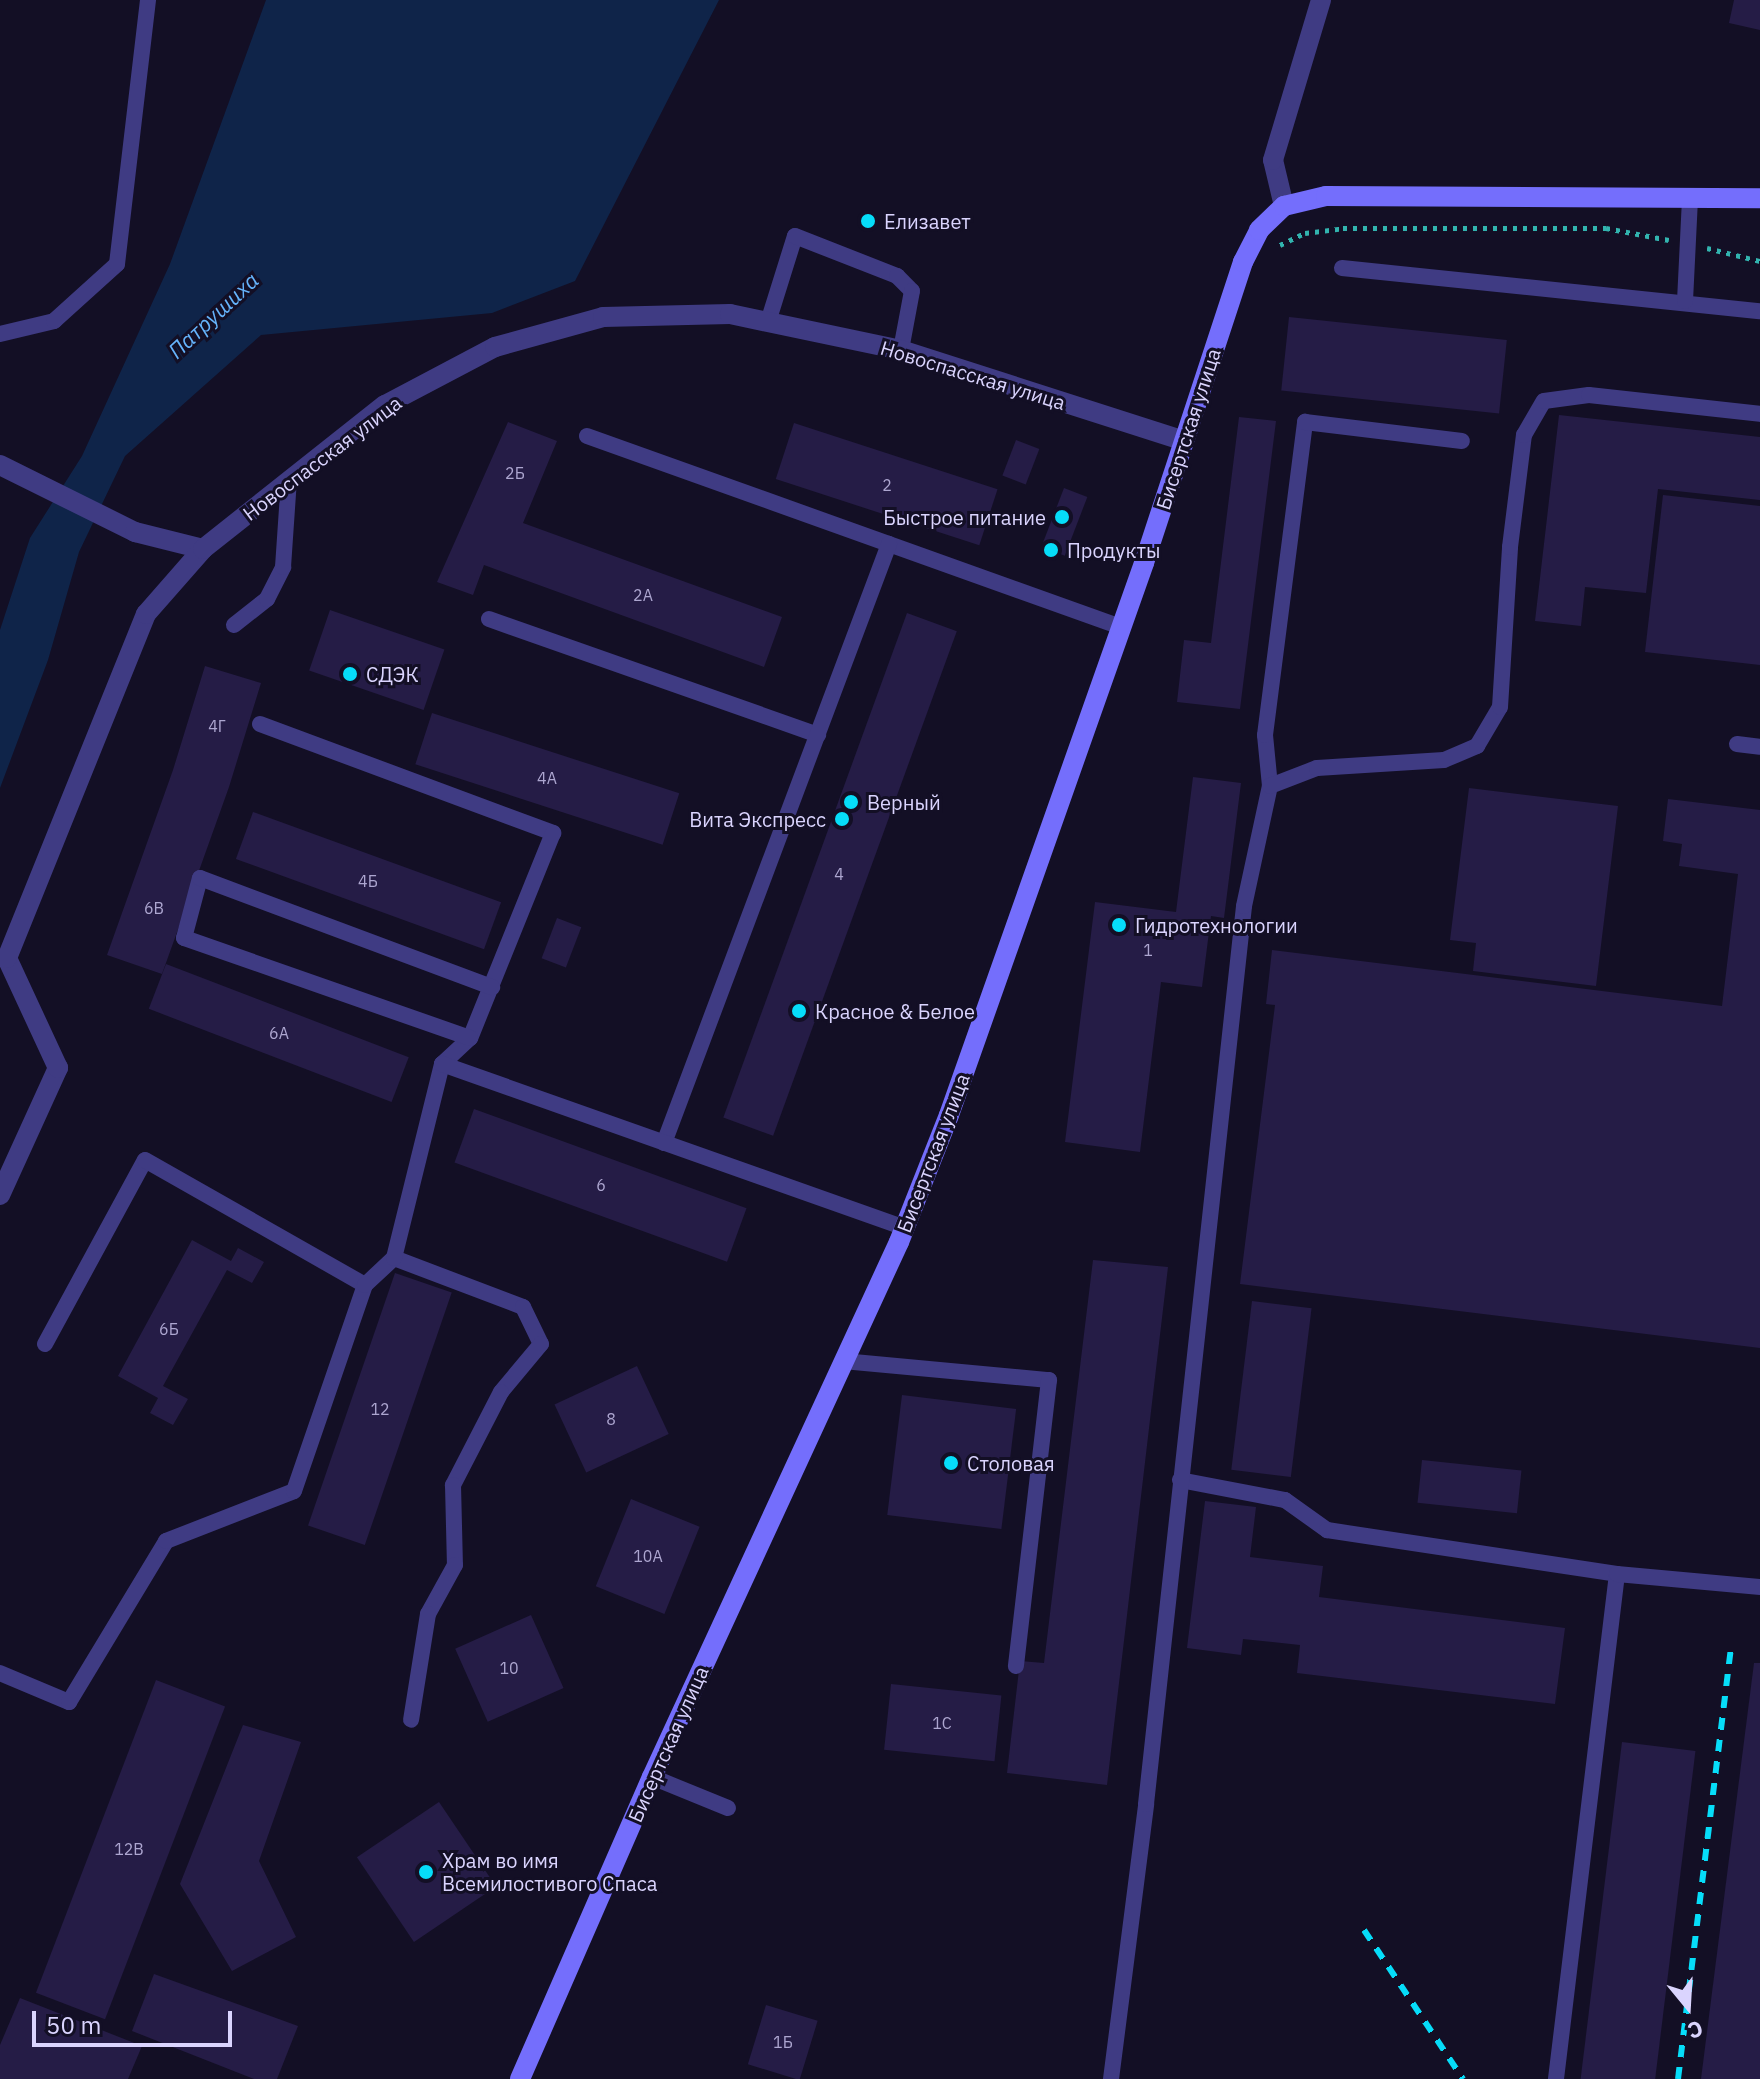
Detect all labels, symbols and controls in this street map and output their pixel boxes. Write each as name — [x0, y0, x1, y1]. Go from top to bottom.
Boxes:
place label: Елизавет — [884, 209, 971, 233]
marker: Елизавет — [859, 212, 877, 230]
water label: Патрушиха — [162, 266, 264, 364]
street label: Новоспасская улица — [878, 335, 1068, 415]
street label: Бисертская улица — [1151, 345, 1225, 513]
street label: Новоспасская улица — [238, 391, 406, 525]
house number: 2Б — [505, 463, 525, 483]
house number: 2 — [882, 475, 892, 495]
place label: Быстрое питание — [883, 505, 1046, 529]
marker: Быстрое питание — [1053, 508, 1071, 526]
place label: Продукты — [1067, 538, 1160, 562]
marker: Продукты — [1042, 541, 1060, 559]
house number: 2А — [633, 585, 653, 605]
place label: СДЭК — [366, 662, 419, 686]
marker: СДЭК — [341, 665, 359, 683]
house number: 4Г — [208, 716, 226, 736]
house number: 4А — [537, 768, 557, 788]
place label: Верный — [867, 790, 941, 814]
marker: Верный — [842, 793, 860, 811]
place label: Вита Экспресс — [689, 807, 826, 831]
marker: Вита Экспресс — [833, 810, 851, 828]
house number: 4 — [834, 864, 844, 884]
house number: 4Б — [358, 871, 378, 891]
house number: 6В — [144, 898, 164, 918]
place label: Гидротехнологии — [1135, 913, 1298, 937]
marker: Гидротехнологии — [1110, 916, 1128, 934]
house number: 1 — [1143, 940, 1153, 960]
place label: Красное & Белое — [815, 999, 975, 1023]
marker: Красное & Белое — [790, 1002, 808, 1020]
house number: 6А — [269, 1023, 289, 1043]
street label: Бисертская улица — [892, 1070, 974, 1236]
house number: 6 — [596, 1175, 606, 1195]
house number: 6Б — [159, 1319, 179, 1339]
house number: 12 — [370, 1399, 390, 1419]
house number: 8 — [606, 1409, 616, 1429]
place label: Столовая — [967, 1451, 1055, 1475]
marker: Столовая — [942, 1454, 960, 1472]
house number: 10А — [633, 1546, 663, 1566]
house number: 10 — [499, 1658, 519, 1678]
street label: Бисертская улица — [623, 1662, 713, 1826]
house number: 1С — [932, 1713, 952, 1733]
house number: 12В — [114, 1839, 144, 1859]
place label: Храм во имя Всемилостивого Спаса — [442, 1848, 657, 1895]
marker: Храм во имя Всемилостивого Спаса — [417, 1863, 435, 1881]
north arrow — [1648, 1967, 1728, 2047]
scale bar — [36, 1995, 236, 2045]
text: 50 m — [46, 2009, 101, 2041]
text: С — [1684, 2014, 1707, 2046]
house number: 1Б — [773, 2032, 793, 2052]

